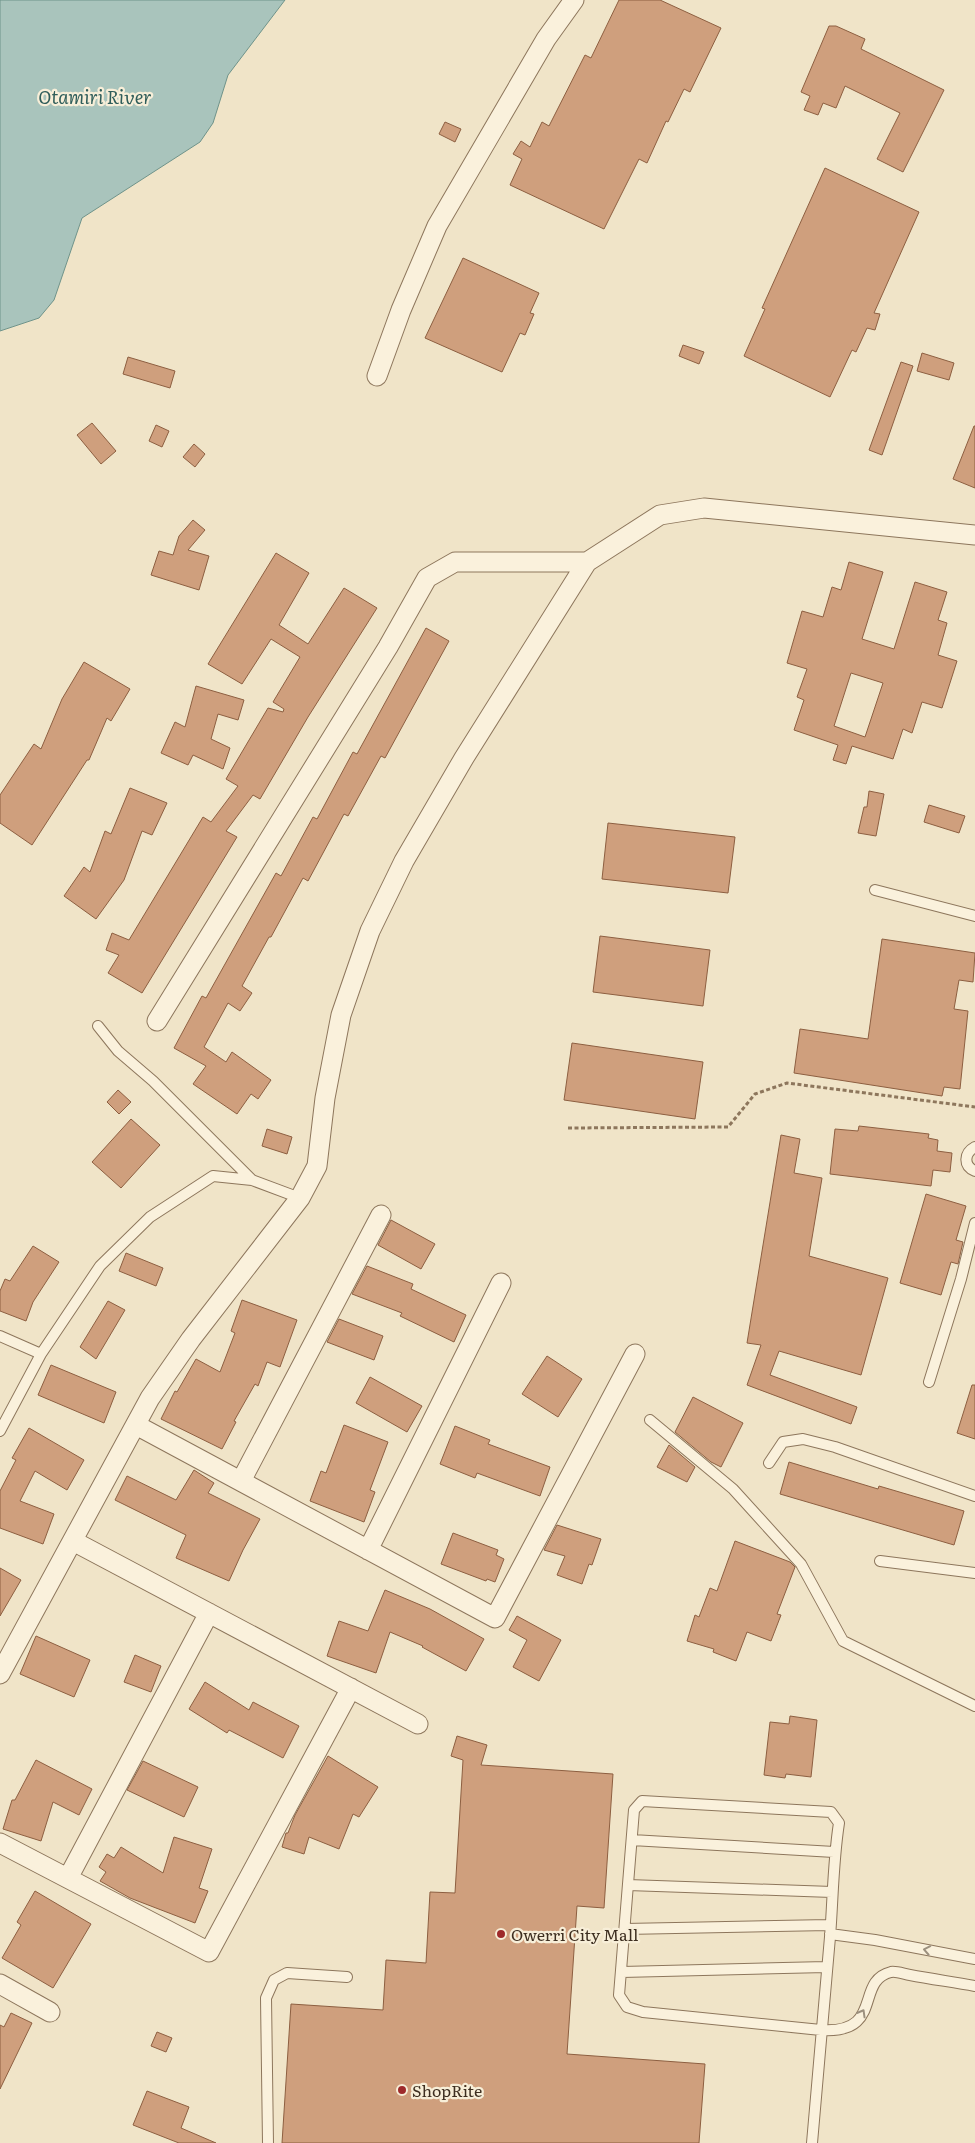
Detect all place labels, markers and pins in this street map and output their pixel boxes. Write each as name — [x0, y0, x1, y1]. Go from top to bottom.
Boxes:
place label: Owerri City Mall — [511, 1922, 638, 1946]
marker: Owerri City Mall — [495, 1928, 507, 1940]
place label: ShopRite — [412, 2078, 482, 2102]
marker: ShopRite — [396, 2084, 408, 2096]

